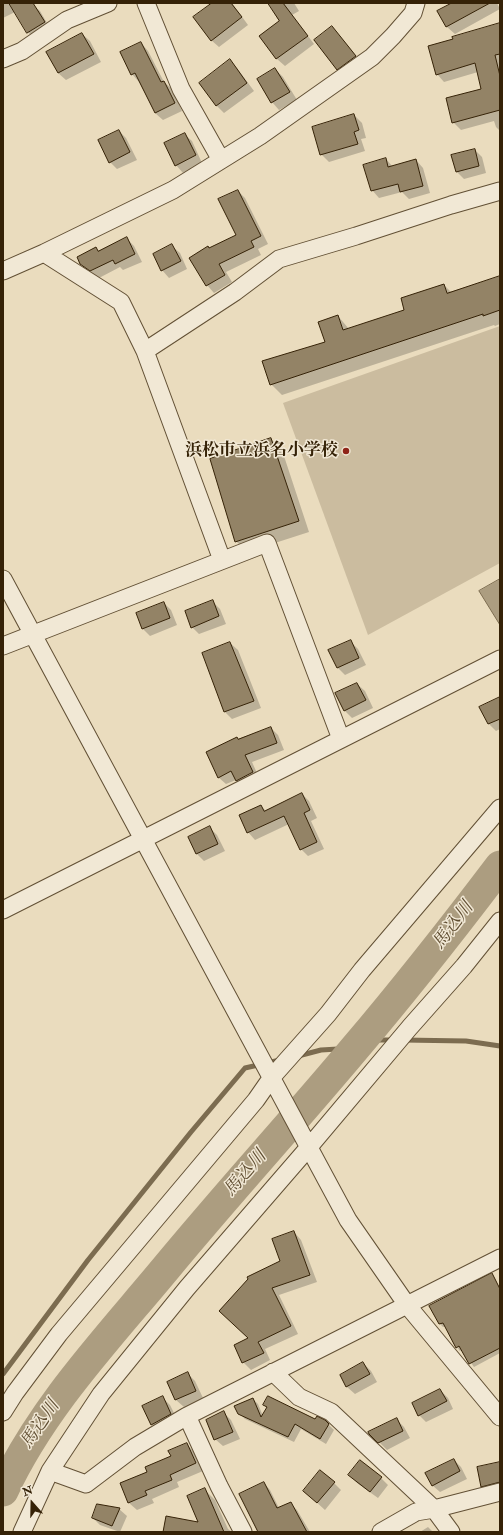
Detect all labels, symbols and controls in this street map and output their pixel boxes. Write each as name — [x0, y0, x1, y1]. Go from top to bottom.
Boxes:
place label: 浜松市立浜名小学校 — [185, 441, 338, 461]
marker: 浜松市立浜名小学校 — [341, 446, 351, 456]
water label: 馬込川 — [429, 898, 479, 954]
water label: 馬込川 — [220, 1147, 272, 1201]
water label: 馬込川 — [17, 1397, 65, 1453]
north arrow — [12, 1483, 52, 1523]
text: N — [21, 1483, 35, 1499]

